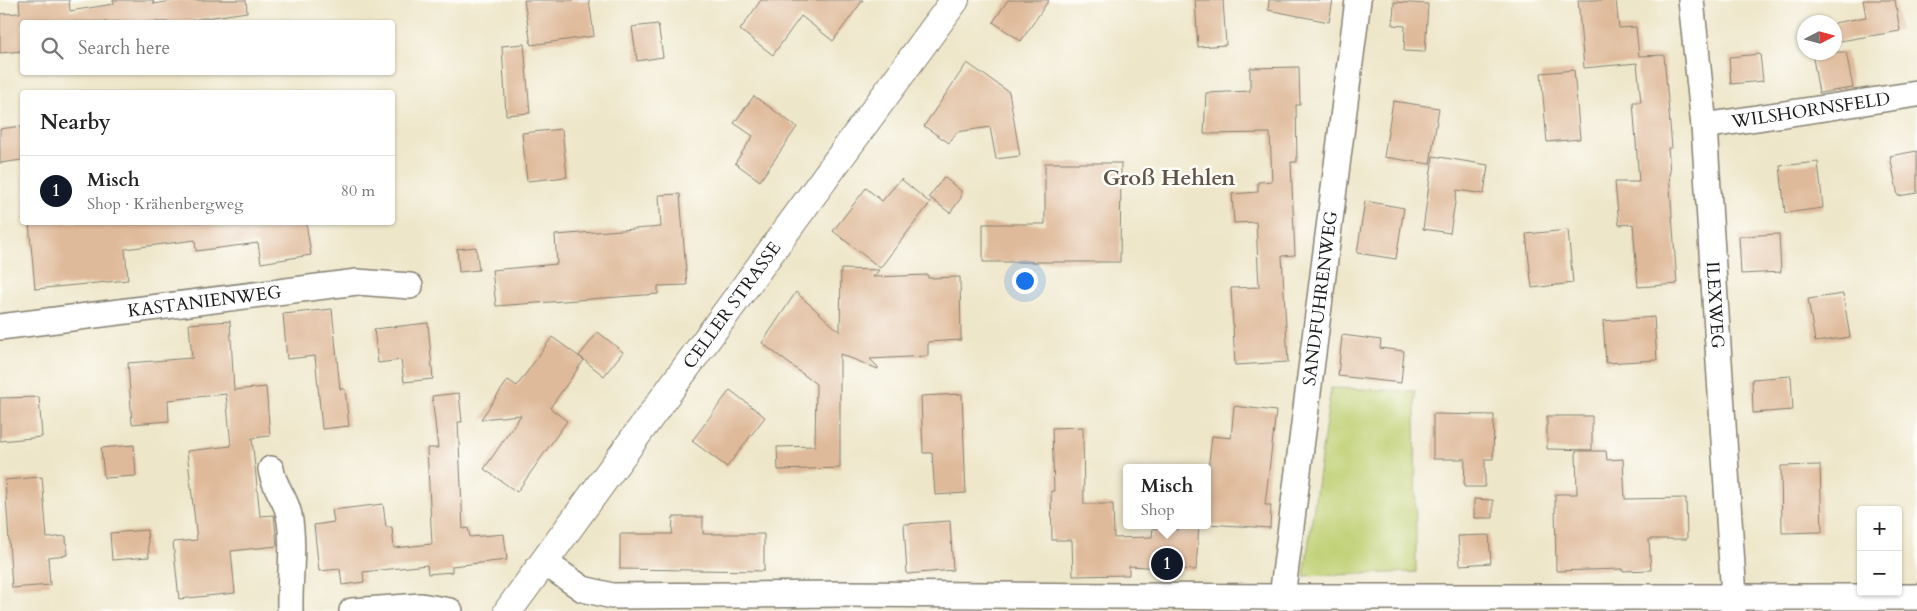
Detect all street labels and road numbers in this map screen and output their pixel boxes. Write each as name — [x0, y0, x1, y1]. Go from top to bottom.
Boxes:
street label: WILSHORNSFELD — [1729, 86, 1892, 134]
street label: SANDFUHRENWEG — [1296, 210, 1344, 387]
street label: CELLER STRASSE — [677, 236, 787, 374]
street label: ILEXWEG — [1700, 260, 1731, 349]
street label: KASTANIENWEG — [126, 279, 283, 323]

